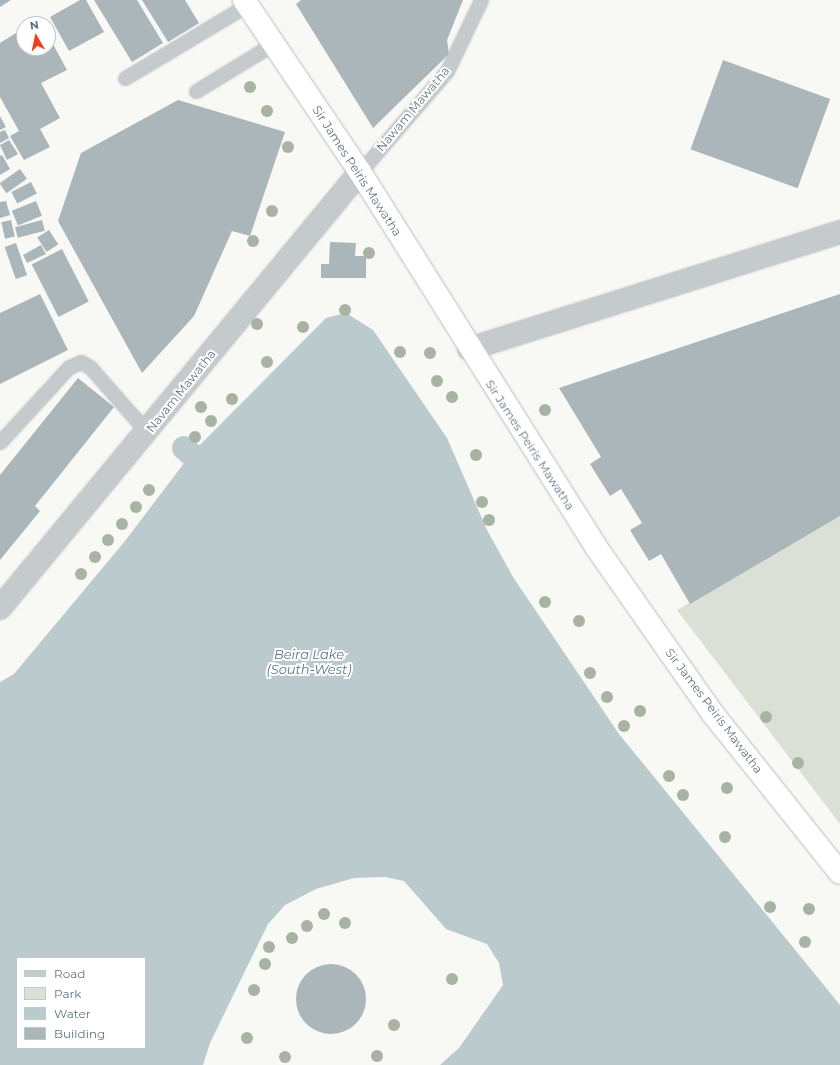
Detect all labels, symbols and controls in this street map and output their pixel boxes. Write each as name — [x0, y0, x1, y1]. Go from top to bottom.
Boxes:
north arrow — [16, 16, 56, 56]
text: N — [29, 18, 40, 33]
street label: Nawam Mawatha — [373, 64, 453, 154]
street label: Sir James Peiris Mawatha — [309, 103, 405, 239]
street label: Navam Mawatha — [143, 347, 219, 435]
street label: Sir James Peiris Mawatha — [482, 377, 578, 513]
street label: Sir James Peiris Mawatha — [662, 646, 766, 776]
water label: Beira Lake (South-West) — [266, 647, 352, 678]
legend — [16, 957, 146, 1049]
text: Road — [54, 966, 85, 981]
text: Park — [54, 986, 81, 1001]
text: Water — [54, 1006, 90, 1021]
text: Building — [54, 1026, 105, 1041]

